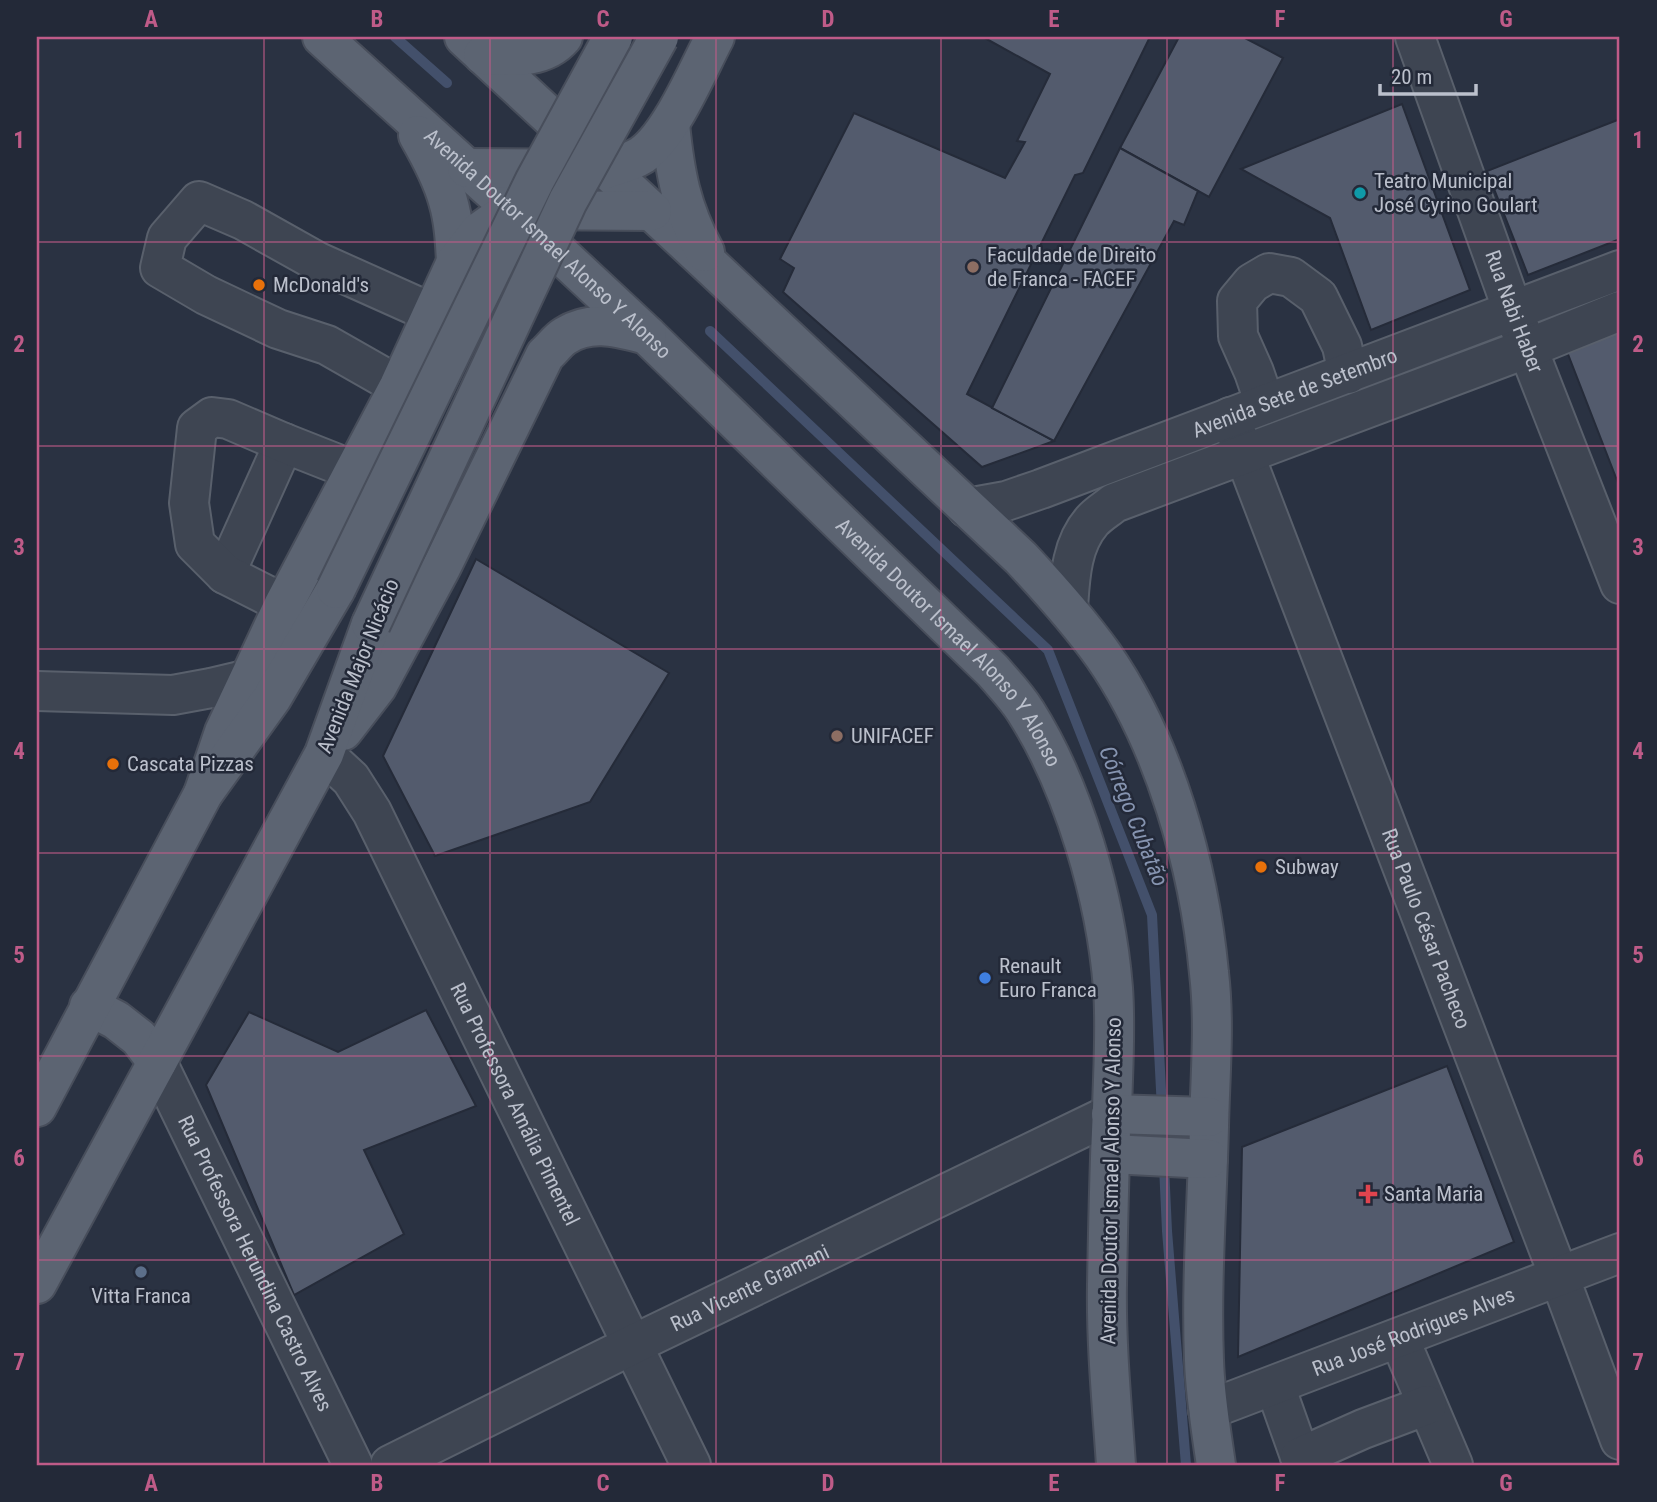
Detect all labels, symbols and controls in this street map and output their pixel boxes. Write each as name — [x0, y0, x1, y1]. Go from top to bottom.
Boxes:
text: A — [144, 6, 158, 33]
text: B — [371, 6, 383, 33]
text: C — [596, 6, 610, 33]
text: D — [822, 6, 835, 33]
text: E — [1048, 6, 1060, 33]
text: F — [1275, 6, 1286, 33]
text: G — [1499, 6, 1513, 33]
scale bar — [1380, 52, 1477, 96]
text: 20 m — [1391, 65, 1432, 89]
street label: Avenida Doutor Ismael Alonso Y Alonso — [419, 124, 676, 364]
text: 1 — [13, 127, 25, 154]
text: 1 — [1632, 127, 1644, 154]
place label: Teatro Municipal José Cyrino Goulart — [1374, 169, 1537, 217]
marker: Teatro Municipal José Cyrino Goulart — [1352, 185, 1368, 201]
place label: Faculdade de Direito de Franca - FACEF — [987, 243, 1156, 291]
street label: Rua Nabi Haber — [1480, 247, 1548, 376]
marker: Faculdade de Direito de Franca - FACEF — [965, 259, 981, 275]
place label: McDonald's — [273, 273, 369, 297]
marker: McDonald's — [251, 277, 267, 293]
text: 2 — [13, 331, 25, 358]
text: 2 — [1632, 331, 1644, 358]
street label: Avenida Sete de Setembro — [1189, 343, 1401, 443]
street label: Avenida Doutor Ismael Alonso Y Alonso — [831, 513, 1066, 771]
text: 3 — [13, 534, 25, 561]
text: 3 — [1632, 534, 1644, 561]
street label: Avenida Major Nicácio — [312, 575, 404, 757]
place label: UNIFACEF — [851, 724, 934, 748]
marker: UNIFACEF — [829, 728, 845, 744]
text: 4 — [13, 738, 25, 765]
text: 4 — [1632, 738, 1644, 765]
water label: Córrego Cubatão — [1093, 742, 1174, 890]
place label: Cascata Pizzas — [127, 752, 254, 776]
marker: Cascata Pizzas — [105, 756, 121, 772]
street label: Rua Paulo César Pacheco — [1377, 825, 1475, 1032]
place label: Subway — [1275, 855, 1339, 879]
marker: Subway — [1253, 859, 1269, 875]
text: 5 — [13, 942, 25, 969]
text: 5 — [1632, 942, 1644, 969]
place label: Renault Euro Franca — [999, 954, 1097, 1002]
marker: Renault Euro Franca — [977, 970, 993, 986]
street label: Rua Professora Amália Pimentel — [445, 979, 584, 1229]
street label: Avenida Doutor Ismael Alonso Y Alonso — [1096, 1017, 1126, 1345]
street label: Rua Professora Herundina Castro Alves — [173, 1112, 337, 1415]
text: 6 — [13, 1145, 25, 1172]
text: 6 — [1632, 1145, 1644, 1172]
place label: Santa Maria — [1384, 1182, 1483, 1206]
marker: Santa Maria — [1358, 1184, 1378, 1204]
street label: Rua Vicente Gramani — [667, 1240, 833, 1336]
marker: Vitta Franca — [133, 1264, 149, 1280]
street label: Rua José Rodrigues Alves — [1309, 1282, 1518, 1381]
place label: Vitta Franca — [91, 1284, 191, 1308]
text: 7 — [13, 1349, 25, 1376]
text: 7 — [1632, 1349, 1644, 1376]
text: A — [144, 1470, 158, 1497]
text: B — [371, 1470, 383, 1497]
text: C — [596, 1470, 610, 1497]
text: D — [822, 1470, 835, 1497]
text: E — [1048, 1470, 1060, 1497]
text: F — [1275, 1470, 1286, 1497]
text: G — [1499, 1470, 1513, 1497]

